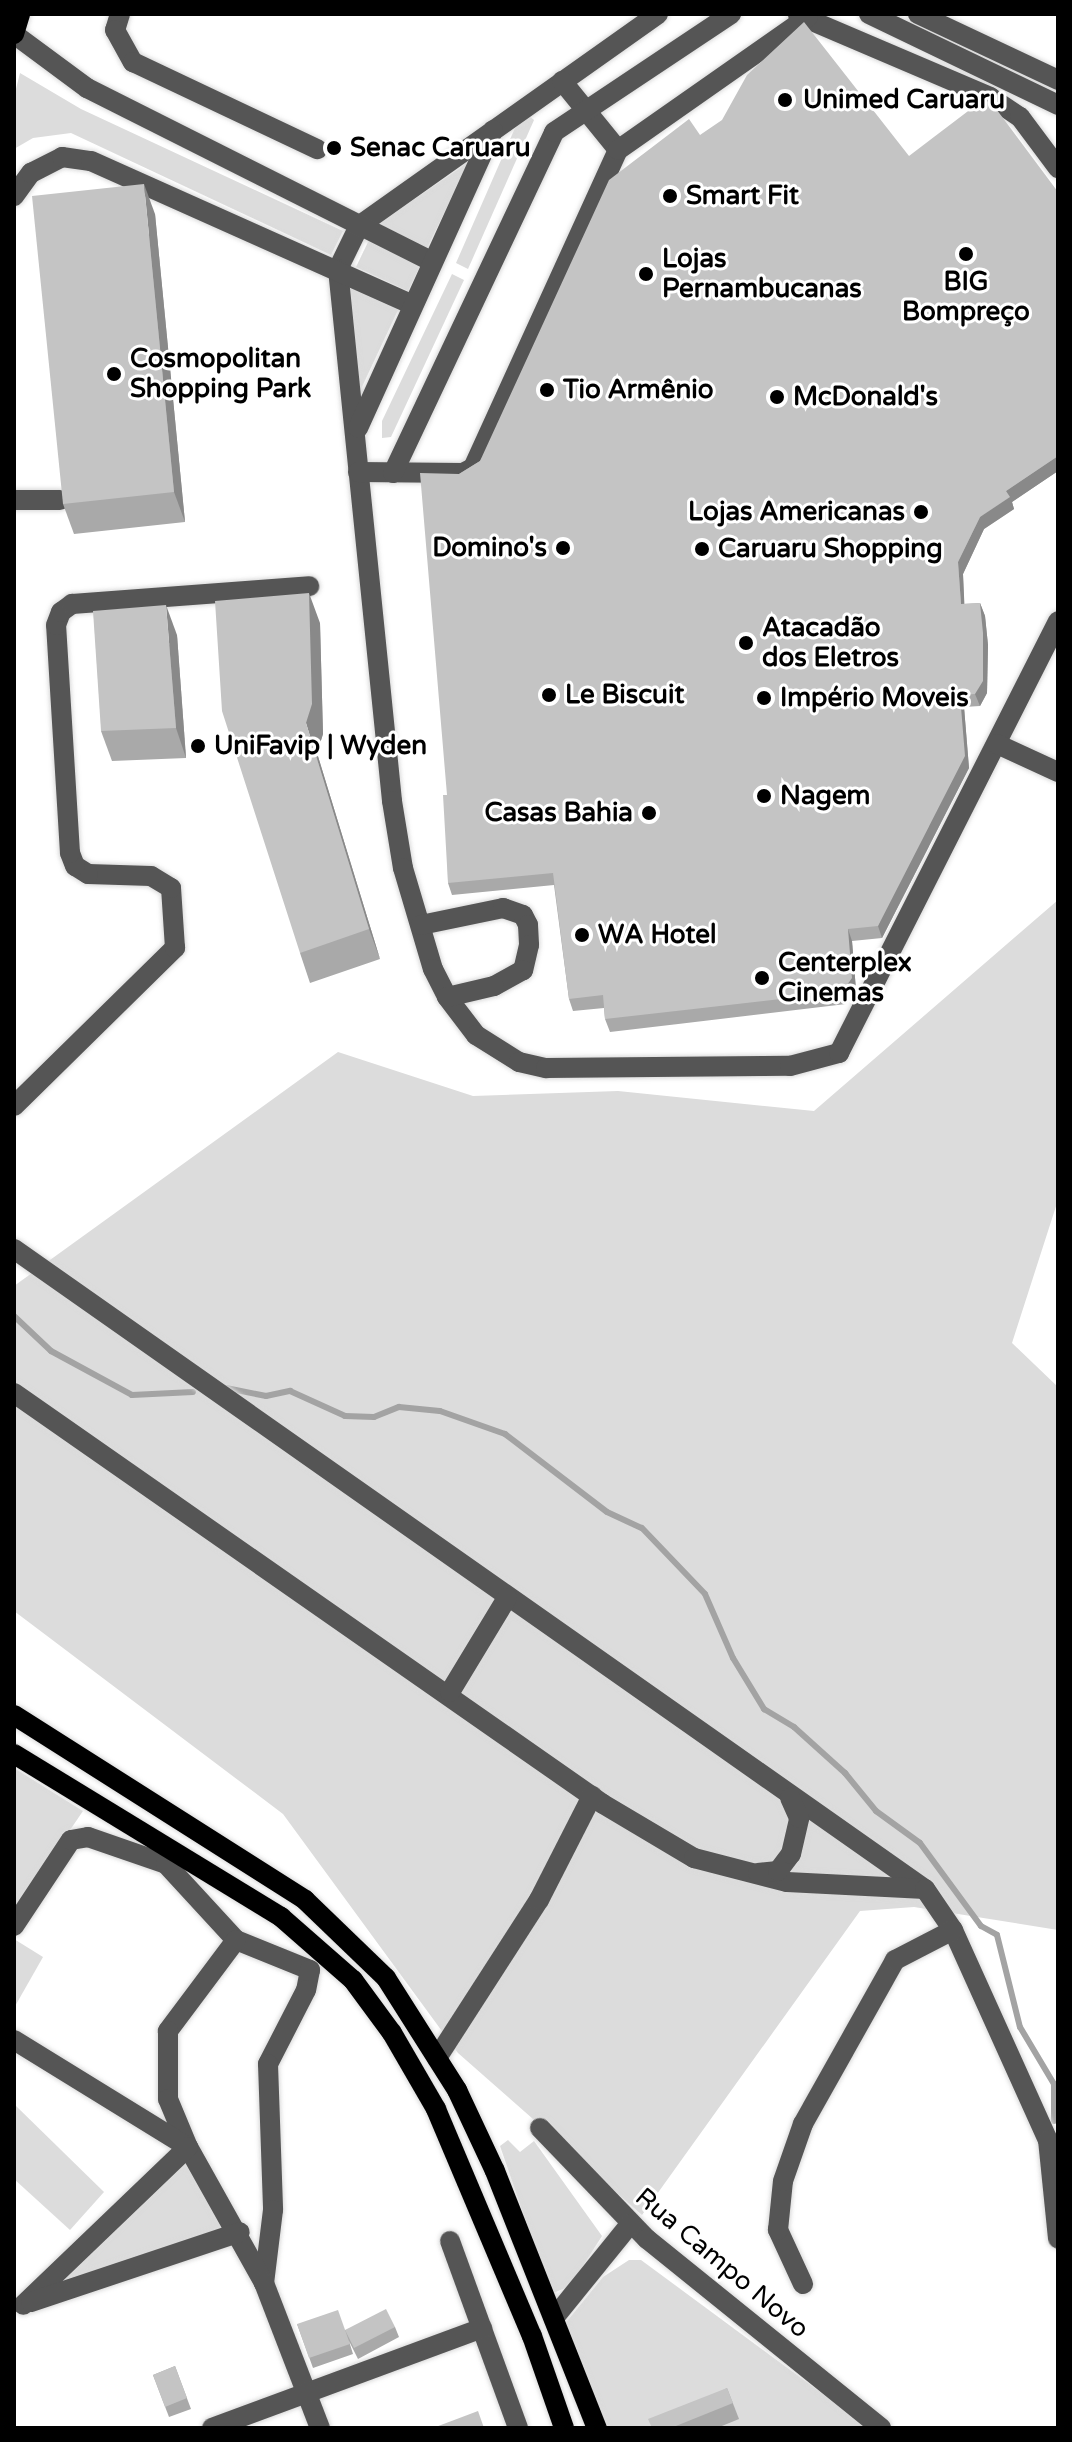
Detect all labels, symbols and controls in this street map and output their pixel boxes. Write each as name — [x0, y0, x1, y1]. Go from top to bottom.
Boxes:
place label: Unimed Caruaru — [803, 84, 1005, 116]
marker: Unimed Caruaru — [774, 89, 796, 111]
place label: Senac Caruaru — [350, 132, 531, 164]
marker: Senac Caruaru — [325, 139, 343, 157]
place label: Smart Fit — [686, 180, 799, 212]
marker: Smart Fit — [661, 187, 679, 205]
place label: Lojas Pernambucanas — [662, 243, 862, 304]
marker: BIG Bompreço — [957, 245, 975, 263]
marker: Lojas Pernambucanas — [637, 265, 655, 283]
place label: BIG Bompreço — [902, 266, 1030, 328]
place label: Cosmopolitan Shopping Park — [130, 343, 311, 404]
marker: Cosmopolitan Shopping Park — [105, 365, 123, 383]
place label: Tio Armênio — [563, 374, 714, 406]
marker: Tio Armênio — [538, 381, 556, 399]
place label: McDonald's — [793, 381, 938, 413]
marker: McDonald's — [768, 388, 786, 406]
place label: Lojas Americanas — [688, 496, 905, 528]
marker: Lojas Americanas — [912, 503, 930, 521]
place label: Domino's — [432, 532, 547, 564]
place label: Caruaru Shopping — [718, 533, 943, 565]
marker: Domino's — [554, 539, 572, 557]
marker: Caruaru Shopping — [693, 540, 711, 558]
place label: Atacadão dos Eletros — [762, 612, 899, 674]
marker: Atacadão dos Eletros — [737, 634, 755, 652]
place label: Le Biscuit — [565, 679, 684, 711]
place label: Império Moveis — [780, 682, 969, 714]
marker: Le Biscuit — [540, 686, 558, 704]
marker: Império Moveis — [755, 689, 773, 707]
place label: UniFavip | Wyden — [214, 730, 427, 762]
marker: UniFavip | Wyden — [189, 737, 207, 755]
place label: Nagem — [780, 780, 870, 812]
marker: Nagem — [755, 787, 773, 805]
place label: Casas Bahia — [484, 797, 633, 829]
marker: Casas Bahia — [640, 804, 658, 822]
place label: WA Hotel — [598, 919, 716, 951]
marker: WA Hotel — [573, 926, 591, 944]
place label: Centerplex Cinemas — [778, 947, 912, 1008]
marker: Centerplex Cinemas — [753, 969, 771, 987]
street label: Rua Campo Novo — [629, 2181, 815, 2345]

